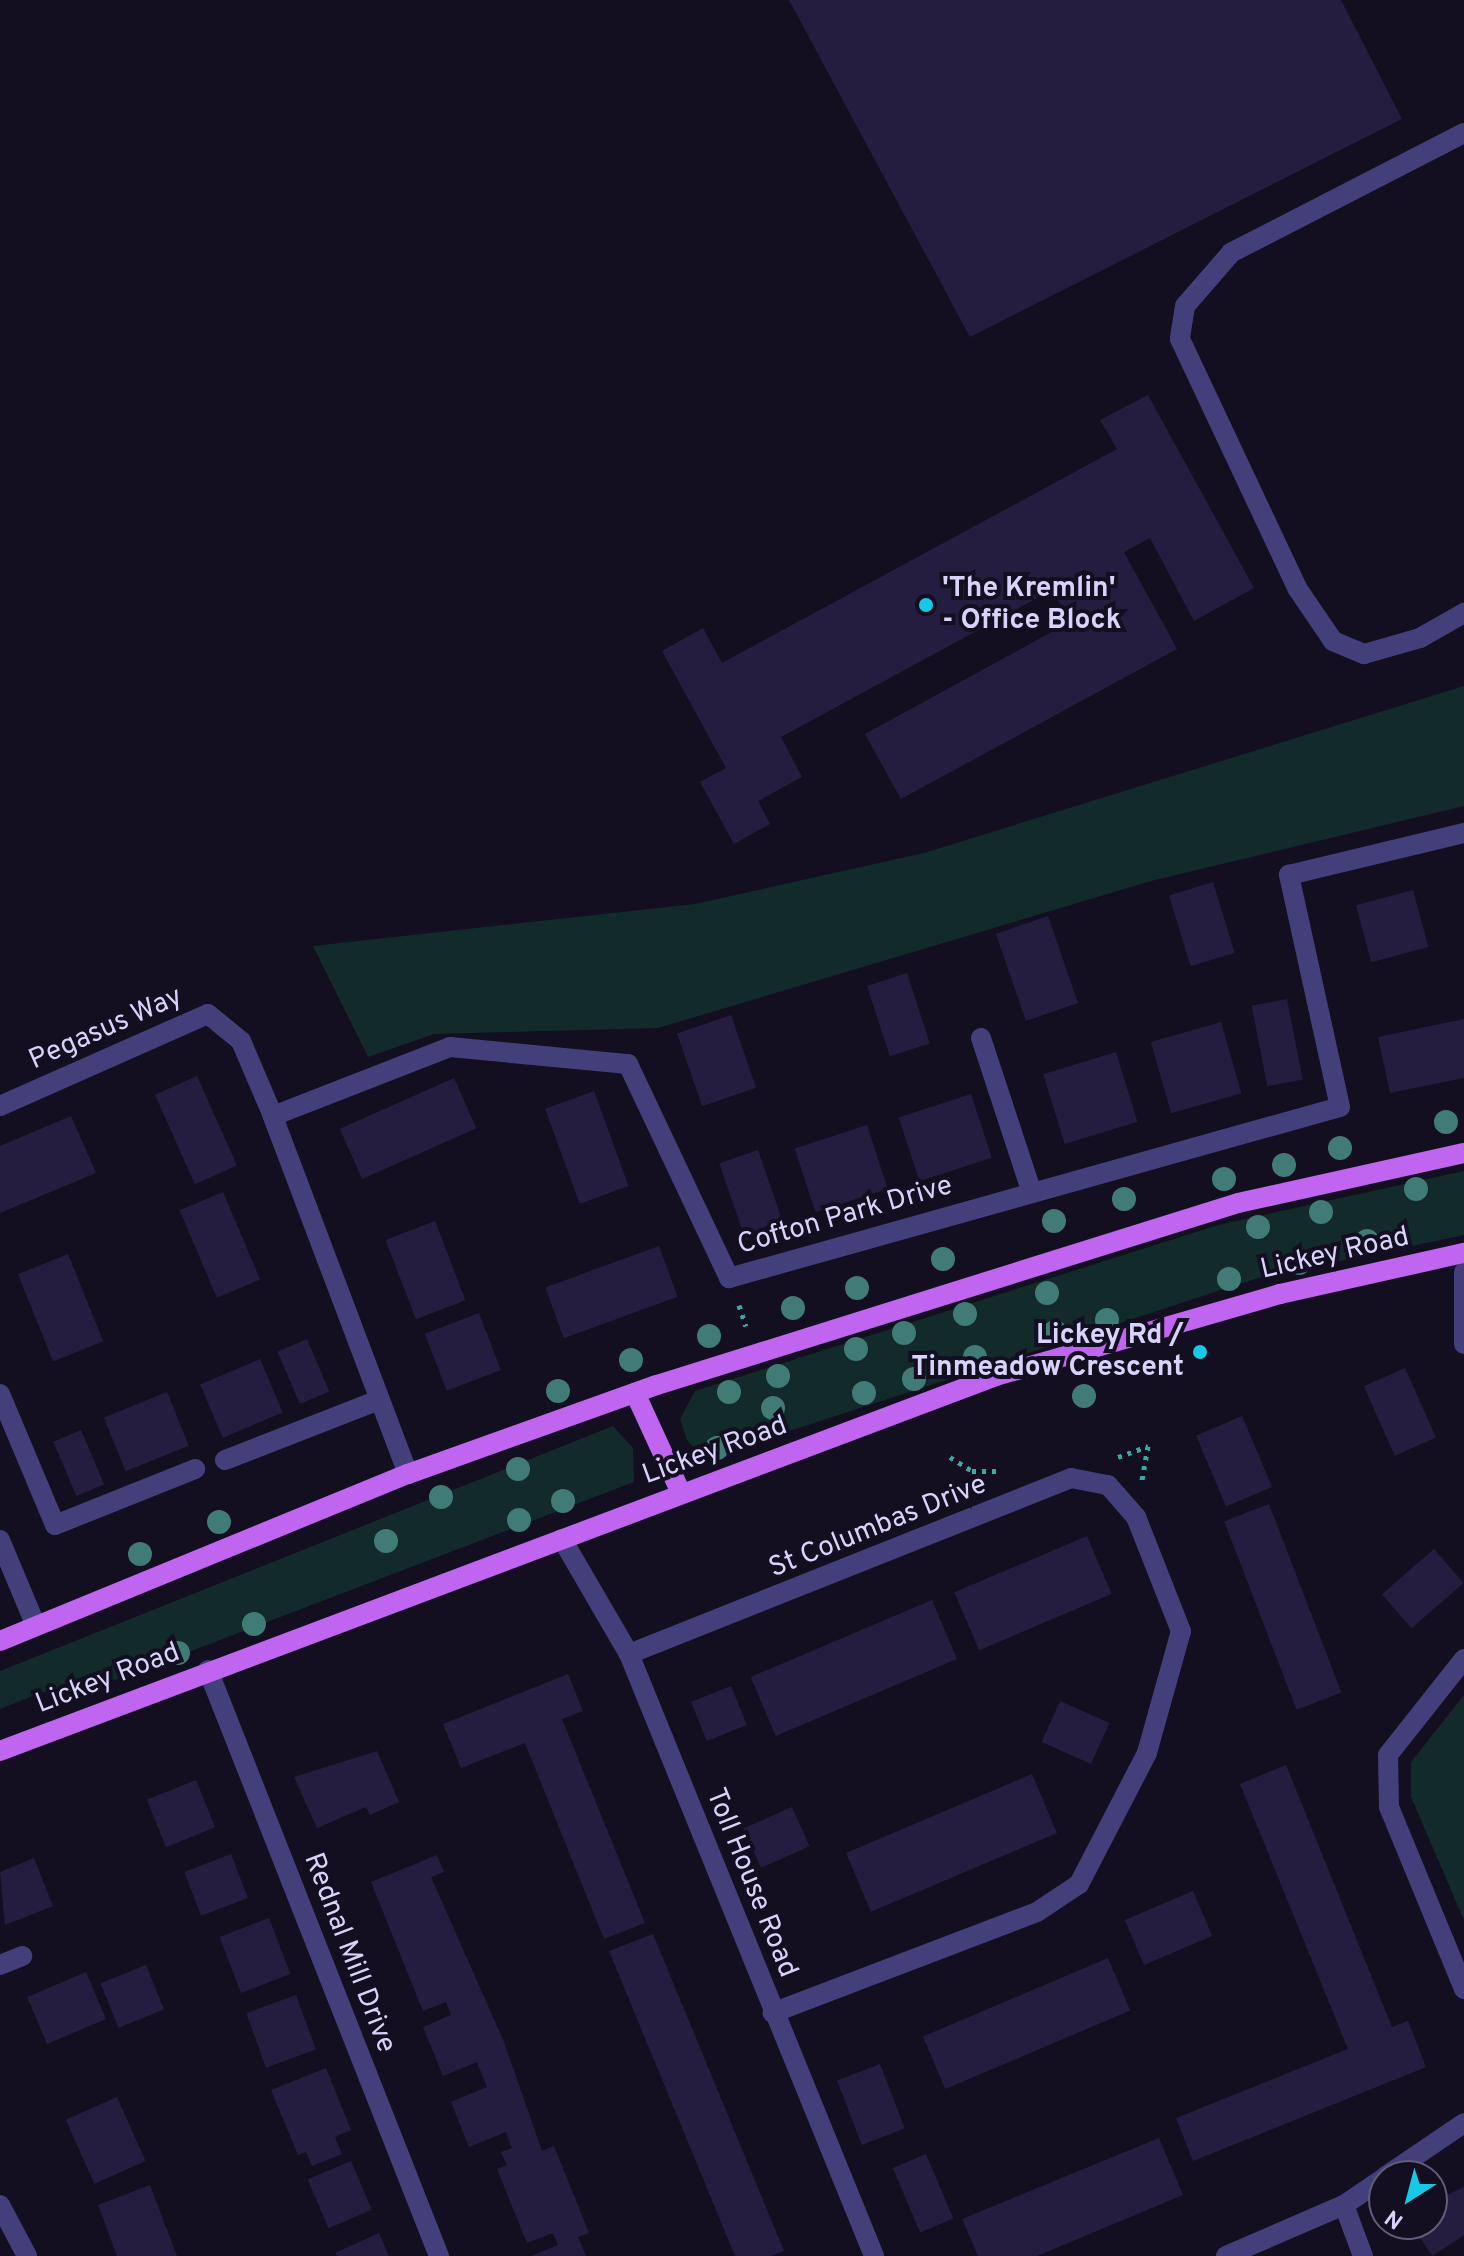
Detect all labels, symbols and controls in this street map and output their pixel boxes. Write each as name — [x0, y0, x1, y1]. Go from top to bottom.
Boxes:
place label: 'The Kremlin' - Office Block — [942, 572, 1121, 638]
marker: 'The Kremlin' - Office Block — [917, 596, 935, 614]
street label: Pegasus Way — [24, 980, 188, 1078]
street label: Cofton Park Drive — [734, 1169, 956, 1263]
street label: Lickey Road — [1257, 1221, 1413, 1287]
place label: Lickey Rd / Tinmeadow Crescent — [911, 1319, 1184, 1385]
marker: Lickey Rd / Tinmeadow Crescent — [1191, 1343, 1209, 1361]
street label: Lickey Road — [638, 1409, 792, 1493]
street label: St Columbas Drive — [764, 1468, 992, 1586]
street label: Lickey Road — [31, 1636, 185, 1722]
street label: Toll House Road — [698, 1784, 804, 1982]
street label: Rednal Mill Drive — [296, 1848, 402, 2058]
north arrow — [1368, 2160, 1448, 2240]
text: N — [1380, 2203, 1409, 2234]

